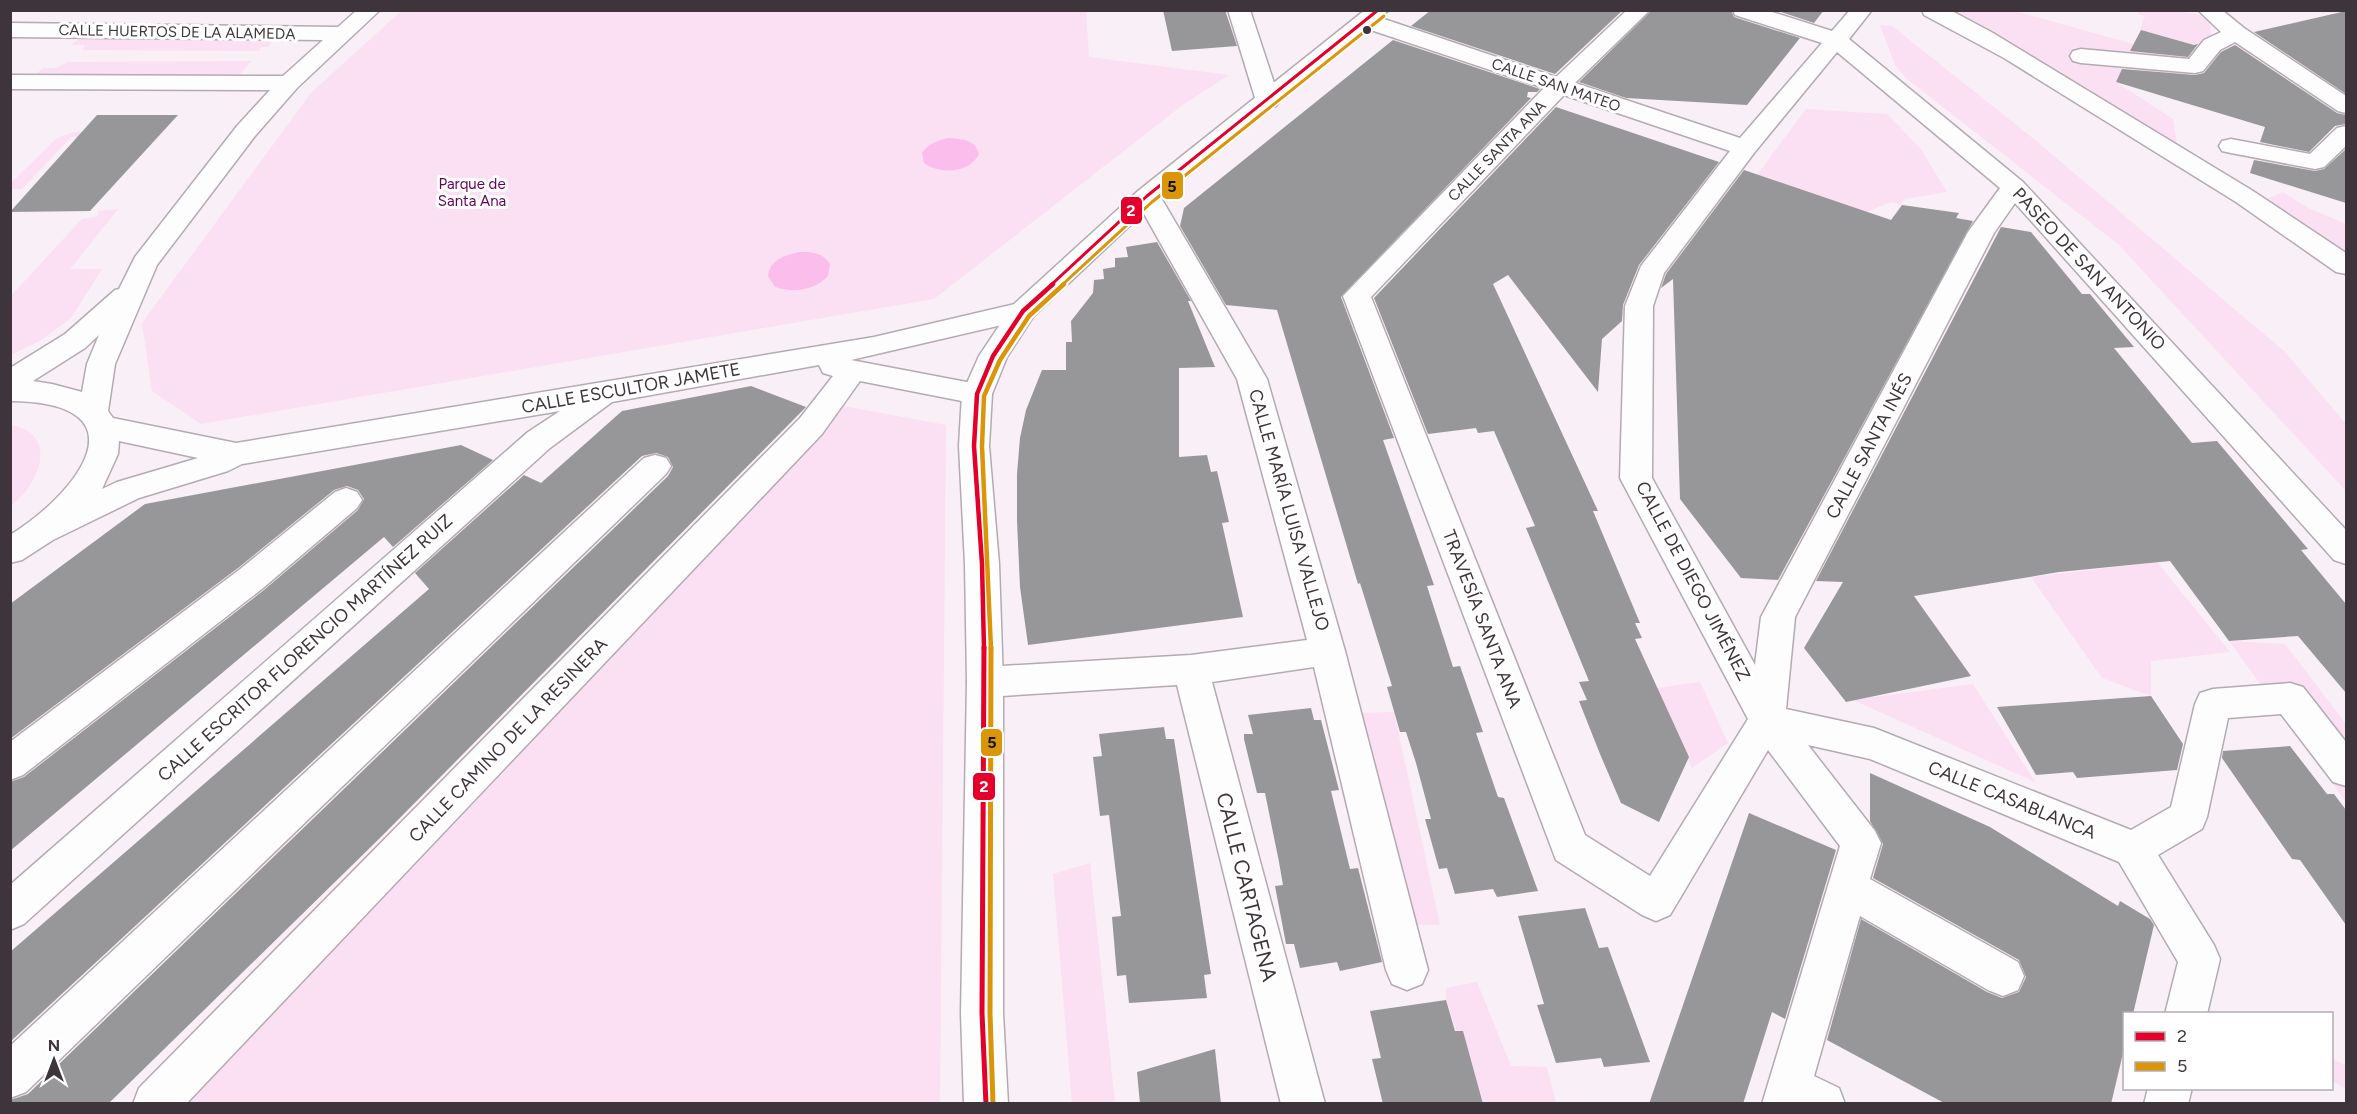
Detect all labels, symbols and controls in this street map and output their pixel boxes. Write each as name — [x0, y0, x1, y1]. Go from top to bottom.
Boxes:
street label: CALLE HUERTOS DE LA ALAMEDA — [58, 21, 296, 43]
unlabelled marker — [1361, 24, 1373, 36]
street label: CALLE SAN MATEO — [1489, 54, 1623, 116]
street label: CALLE SANTA ANA — [1444, 97, 1550, 205]
line badge: 5 — [1161, 171, 1184, 200]
park label: Parque de Santa Ana — [438, 175, 506, 210]
text: 5 — [1167, 177, 1177, 196]
street label: PASEO DE SAN ANTONIO — [2008, 183, 2170, 355]
line badge: 2 — [1120, 196, 1143, 225]
text: 2 — [1126, 201, 1136, 220]
street label: CALLE ESCULTOR JAMETE — [520, 358, 742, 418]
street label: CALLE SANTA INÉS — [1821, 369, 1917, 523]
street label: CALLE MARÍA LUISA VALLEJO — [1244, 387, 1334, 633]
street label: CALLE DE DIEGO JIMÉNEZ — [1631, 478, 1755, 684]
street label: CALLE ESCRITOR FLORENCIO MARTÍNEZ RUIZ — [153, 510, 457, 786]
street label: TRAVESÍA SANTA ANA — [1438, 527, 1526, 711]
street label: CALLE CAMINO DE LA RESINERA — [404, 633, 612, 847]
line badge: 5 — [980, 728, 1003, 757]
text: 5 — [987, 733, 997, 752]
street label: CALLE CASABLANCA — [1925, 756, 2099, 844]
line badge: 2 — [972, 772, 996, 801]
text: 2 — [979, 777, 989, 796]
street label: CALLE CARTAGENA — [1211, 790, 1283, 984]
legend — [2123, 1012, 2333, 1090]
text: 2 — [2177, 1025, 2187, 1047]
north arrow — [24, 1030, 84, 1090]
text: N — [48, 1036, 60, 1055]
text: 5 — [2177, 1055, 2187, 1077]

